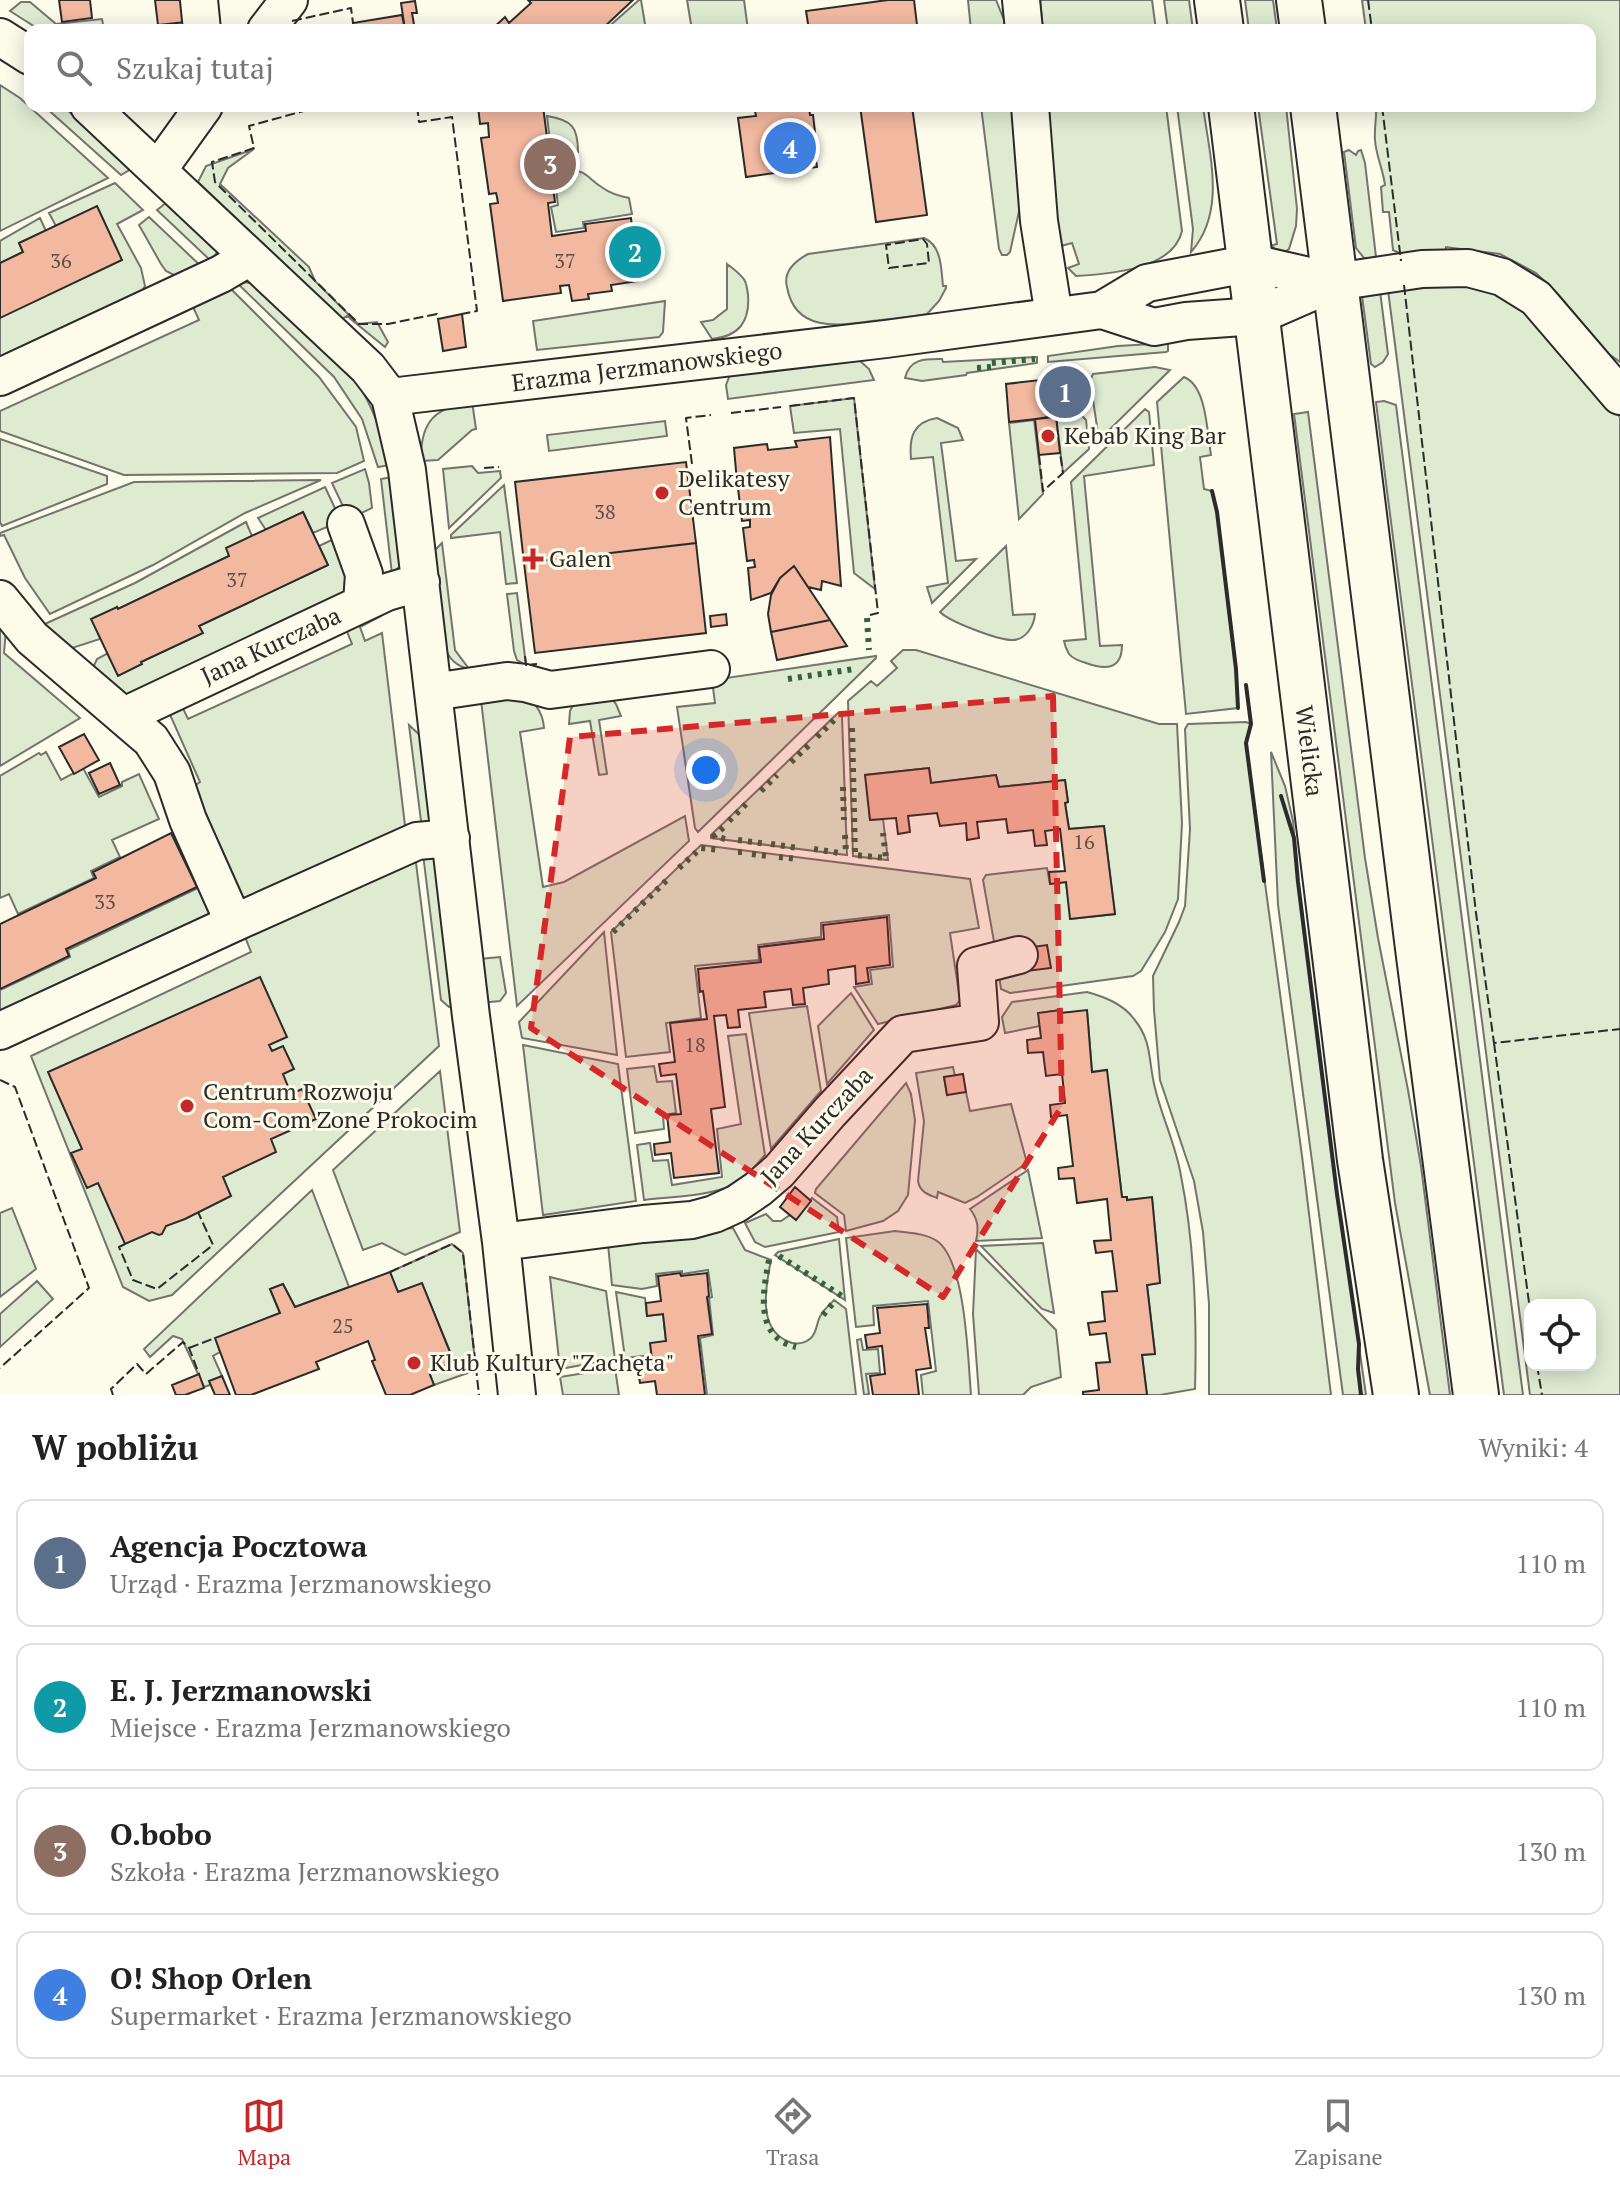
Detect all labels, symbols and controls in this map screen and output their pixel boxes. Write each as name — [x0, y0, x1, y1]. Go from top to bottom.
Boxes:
search box — [24, 24, 1596, 112]
icon: search — [52, 46, 96, 90]
text: Szukaj tutaj — [116, 48, 274, 88]
pin: 4 — [764, 118, 816, 178]
pin: 3 — [524, 134, 576, 194]
pin: 2 — [609, 222, 661, 282]
house number: 36 — [50, 247, 72, 274]
house number: 37 — [554, 247, 576, 274]
street label: Erazma Jerzmanowskiego — [510, 334, 784, 398]
pin: 1 — [1039, 362, 1091, 422]
place label: Kebab King Bar — [1064, 419, 1227, 451]
marker: Kebab King Bar — [1039, 427, 1057, 445]
place label: Delikatesy Centrum — [678, 462, 790, 522]
marker: Delikatesy Centrum — [653, 484, 671, 502]
house number: 38 — [594, 498, 616, 525]
place label: Galen — [549, 542, 611, 574]
marker: Galen — [524, 550, 542, 568]
house number: 37 — [226, 566, 248, 593]
street label: Jana Kurczaba — [195, 599, 346, 691]
street label: Wielicka — [1289, 703, 1331, 798]
your location — [686, 750, 726, 790]
house number: 16 — [1073, 828, 1095, 855]
house number: 33 — [94, 888, 116, 915]
house number: 18 — [684, 1031, 706, 1058]
street label: Jana Kurczaba — [753, 1059, 879, 1191]
place label: Centrum Rozwoju Com-Com Zone Prokocim — [203, 1075, 478, 1135]
marker: Centrum Rozwoju Com-Com Zone Prokocim — [178, 1097, 196, 1115]
map controls — [1524, 1299, 1596, 1371]
button: locate — [1524, 1299, 1596, 1371]
house number: 25 — [332, 1312, 354, 1339]
place label: Klub Kultury "Zachęta" — [430, 1346, 675, 1378]
marker: Klub Kultury "Zachęta" — [405, 1354, 423, 1372]
text: W pobliżu — [32, 1425, 198, 1470]
text: Wyniki: 4 — [1479, 1430, 1588, 1464]
text: Agencja Pocztowa — [110, 1526, 367, 1566]
text: 1 — [53, 1546, 67, 1580]
text: 110 m — [1516, 1546, 1586, 1580]
text: Urząd · Erazma Jerzmanowskiego — [110, 1566, 492, 1600]
text: E. J. Jerzmanowski — [110, 1670, 372, 1710]
text: 2 — [53, 1690, 67, 1724]
text: 110 m — [1516, 1690, 1586, 1724]
text: Miejsce · Erazma Jerzmanowskiego — [110, 1710, 511, 1744]
text: O.bobo — [110, 1814, 212, 1854]
text: 3 — [53, 1834, 67, 1868]
text: 130 m — [1516, 1834, 1586, 1868]
text: Szkoła · Erazma Jerzmanowskiego — [110, 1854, 500, 1888]
text: O! Shop Orlen — [110, 1958, 312, 1998]
text: 4 — [53, 1978, 67, 2012]
text: 130 m — [1516, 1978, 1586, 2012]
text: Supermarket · Erazma Jerzmanowskiego — [110, 1998, 572, 2032]
tab: Mapa — [237, 2094, 291, 2171]
tab: Trasa — [766, 2094, 819, 2171]
tab: Zapisane — [1294, 2094, 1383, 2171]

